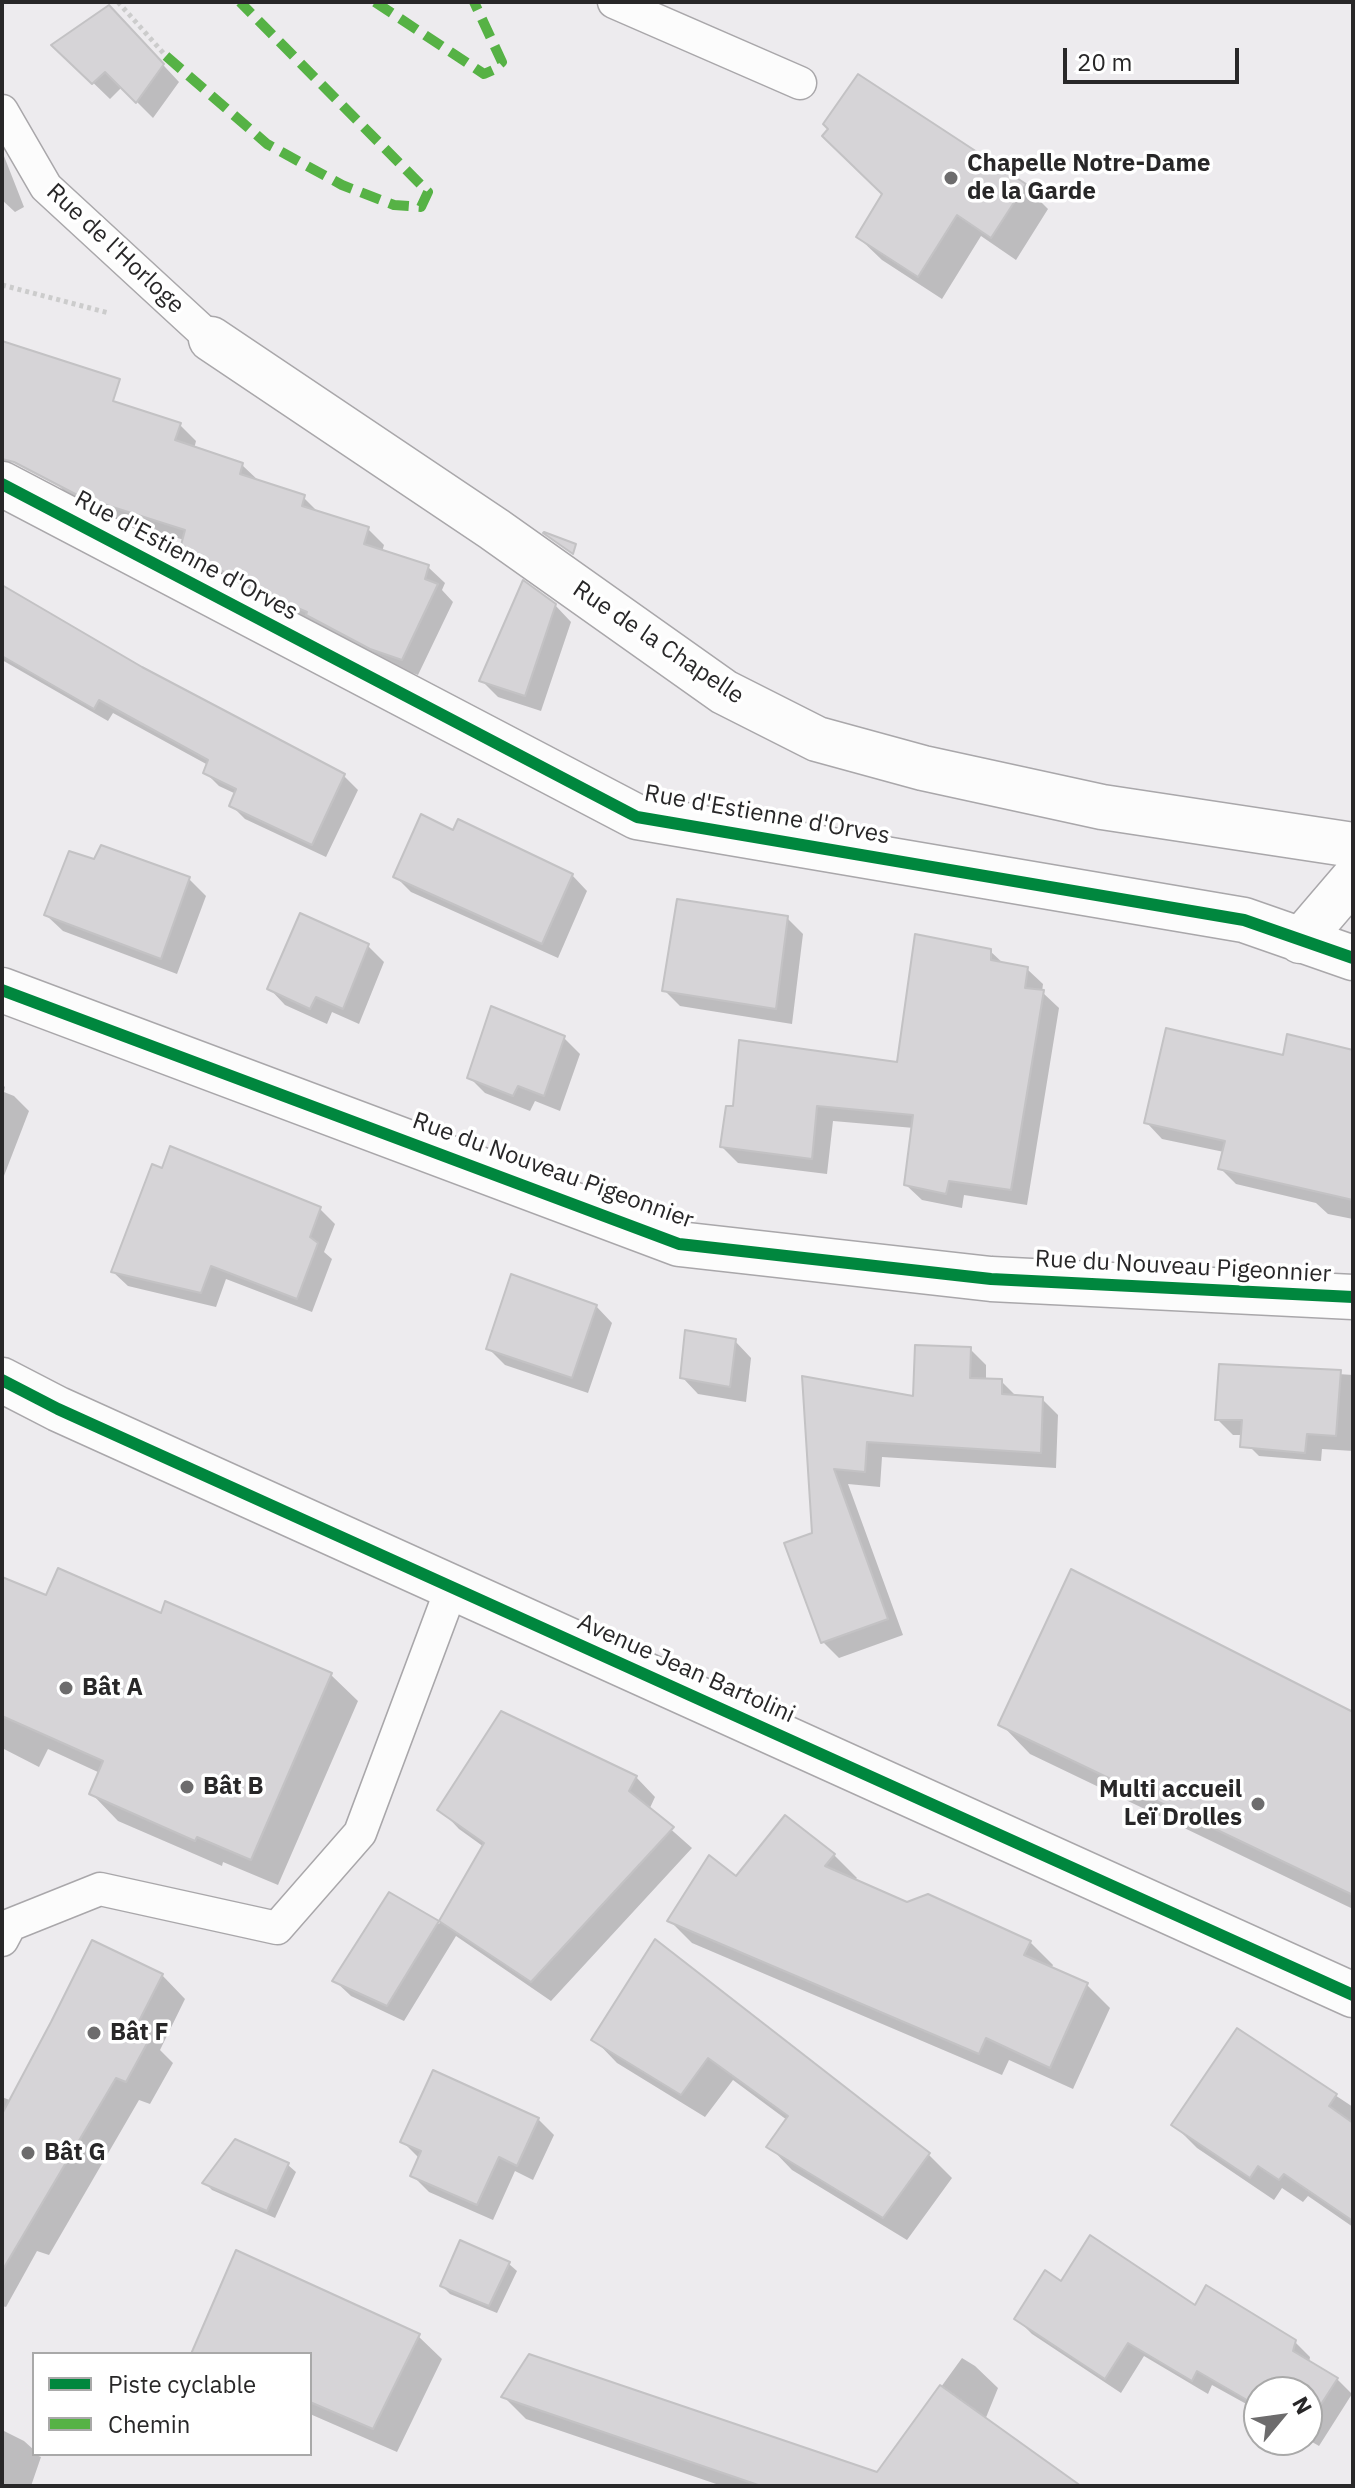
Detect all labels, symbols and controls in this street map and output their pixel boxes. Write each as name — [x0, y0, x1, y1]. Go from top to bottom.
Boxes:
scale bar — [1067, 32, 1243, 82]
text: 20 m — [1077, 46, 1132, 78]
place label: Chapelle Notre-Dame de la Garde — [967, 150, 1210, 206]
marker: Chapelle Notre-Dame de la Garde — [942, 169, 960, 187]
street label: Rue de l'Horloge — [40, 178, 190, 320]
street label: Rue d'Estienne d'Orves — [69, 485, 303, 627]
street label: Rue de la Chapelle — [567, 575, 749, 711]
street label: Rue d'Estienne d'Orves — [642, 779, 892, 851]
street label: Rue du Nouveau Pigeonnier — [409, 1107, 697, 1235]
street label: Rue du Nouveau Pigeonnier — [1034, 1245, 1332, 1289]
street label: Avenue Jean Bartolini — [573, 1608, 799, 1730]
place label: Bât A — [82, 1674, 143, 1702]
marker: Bât A — [57, 1679, 75, 1697]
place label: Bât B — [203, 1773, 263, 1801]
place label: Multi accueil Leï Drolles — [1099, 1776, 1242, 1832]
marker: Bât B — [178, 1778, 196, 1796]
marker: Multi accueil Leï Drolles — [1249, 1795, 1267, 1813]
place label: Bât F — [110, 2019, 168, 2047]
marker: Bât F — [85, 2024, 103, 2042]
place label: Bât G — [44, 2139, 106, 2167]
marker: Bât G — [19, 2144, 37, 2162]
legend — [32, 2352, 312, 2456]
text: Piste cyclable — [108, 2368, 256, 2400]
north arrow — [1243, 2376, 1323, 2456]
text: N — [1286, 2391, 1319, 2419]
text: Chemin — [108, 2408, 190, 2440]

